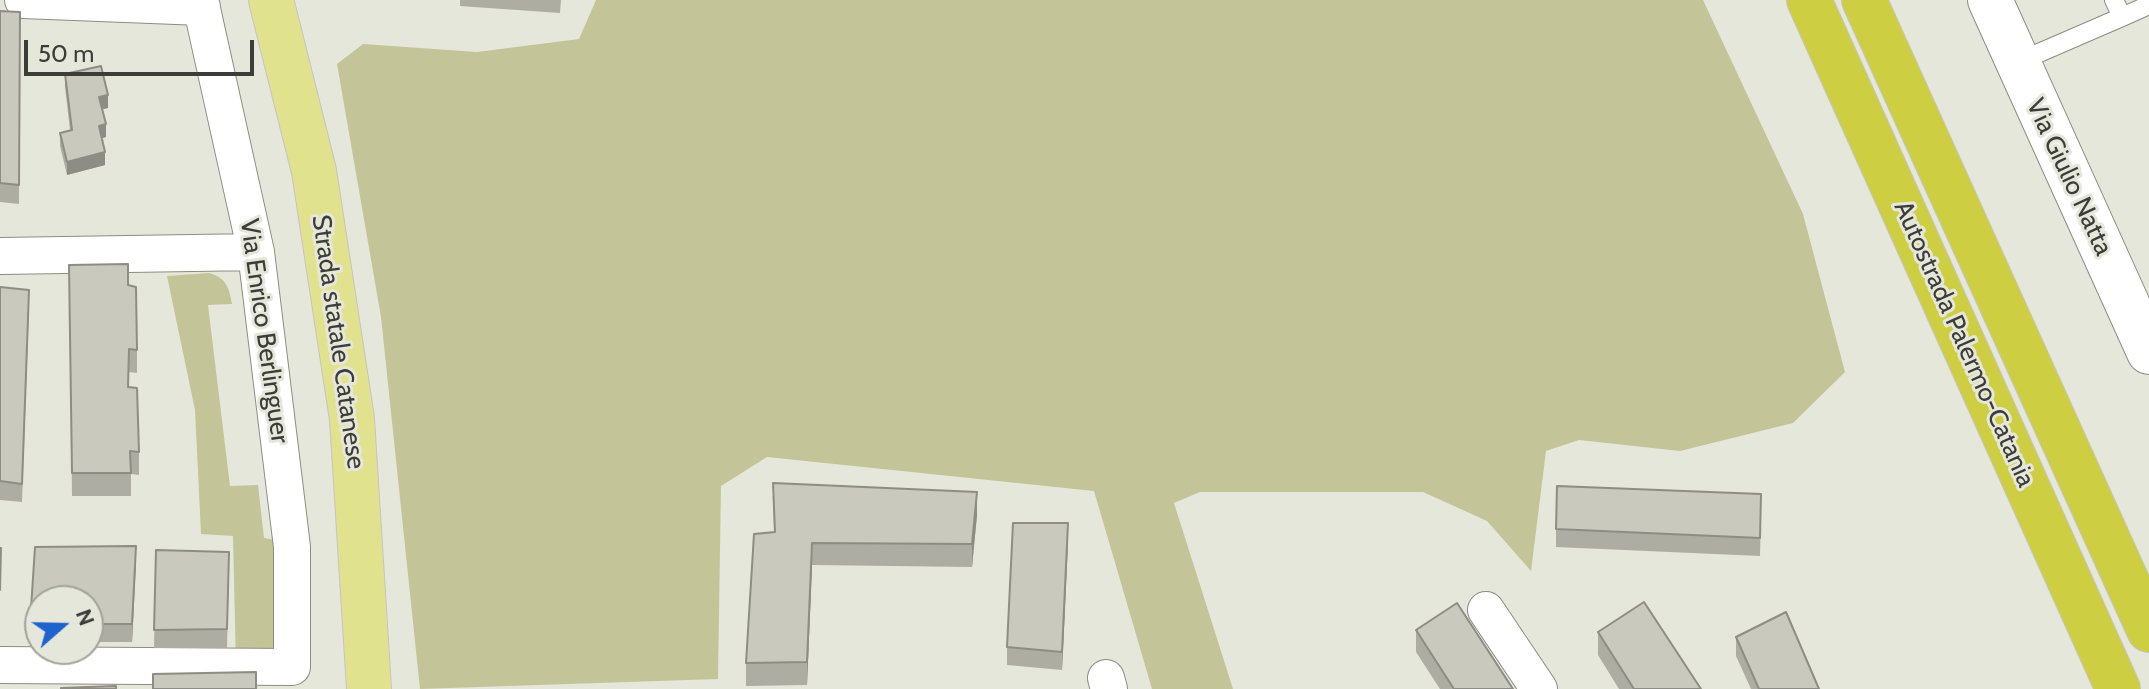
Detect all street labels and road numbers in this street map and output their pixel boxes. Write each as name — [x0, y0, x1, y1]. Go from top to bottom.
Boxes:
street label: Via Giulio Natta — [2019, 94, 2119, 260]
street label: Autostrada Palermo-Catania — [1887, 196, 2041, 492]
street label: Strada statale Catanese — [305, 213, 371, 471]
street label: Via Enrico Berlinguer — [233, 217, 295, 445]

